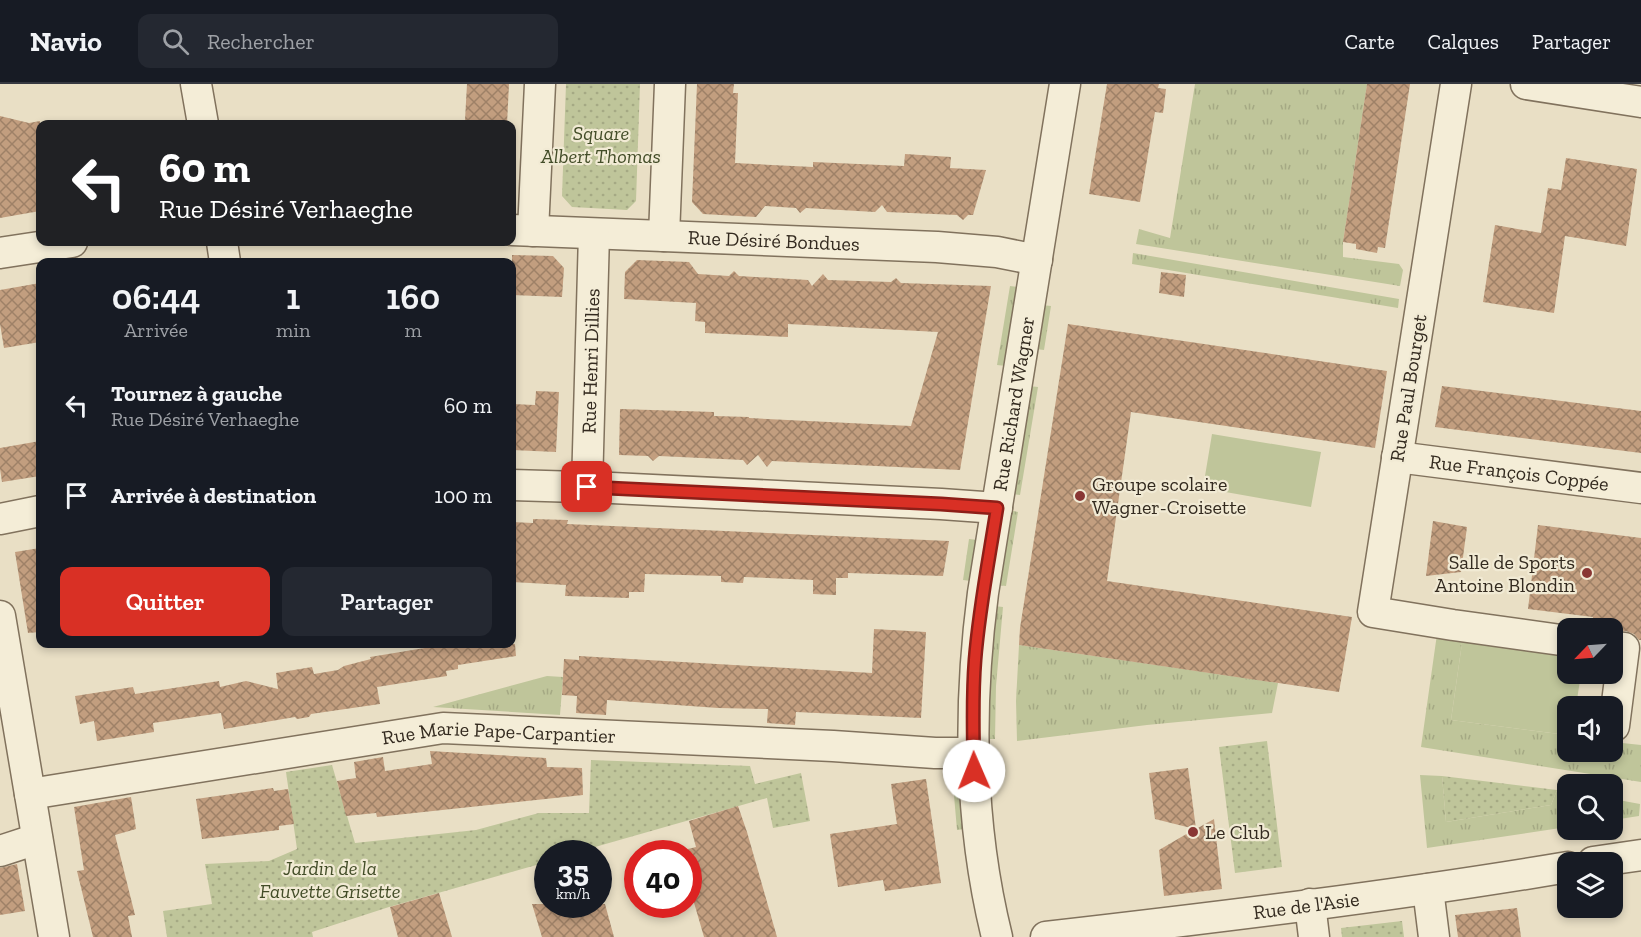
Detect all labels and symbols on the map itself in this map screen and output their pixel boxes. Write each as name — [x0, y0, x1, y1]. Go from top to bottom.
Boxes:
park label: Square Albert Thomas — [540, 121, 661, 168]
street label: Rue Désiré Bondues — [687, 225, 860, 256]
street label: Rue Henri Dillies — [576, 288, 604, 434]
street label: Rue Paul Bourget — [1384, 312, 1432, 464]
street label: Rue Richard Wagner — [988, 315, 1039, 493]
street label: Rue François Coppée — [1428, 449, 1610, 496]
pin — [561, 461, 612, 512]
place label: Groupe scolaire Wagner-Croisette — [1092, 472, 1246, 519]
marker: Groupe scolaire Wagner-Croisette — [1073, 489, 1087, 503]
place label: Salle de Sports Antoine Blondin — [1435, 550, 1576, 597]
marker: Salle de Sports Antoine Blondin — [1580, 566, 1594, 580]
north arrow — [1557, 618, 1623, 684]
street label: Rue Marie Pape-Carpantier — [380, 716, 617, 750]
position arrow — [942, 739, 1006, 803]
place label: Le Club — [1205, 820, 1270, 844]
marker: Le Club — [1186, 825, 1200, 839]
speed limit sign: 40 — [624, 840, 702, 918]
park label: Jardin de la Fauvette Grisette — [260, 856, 400, 903]
street label: Rue de l'Asie — [1252, 887, 1361, 924]

